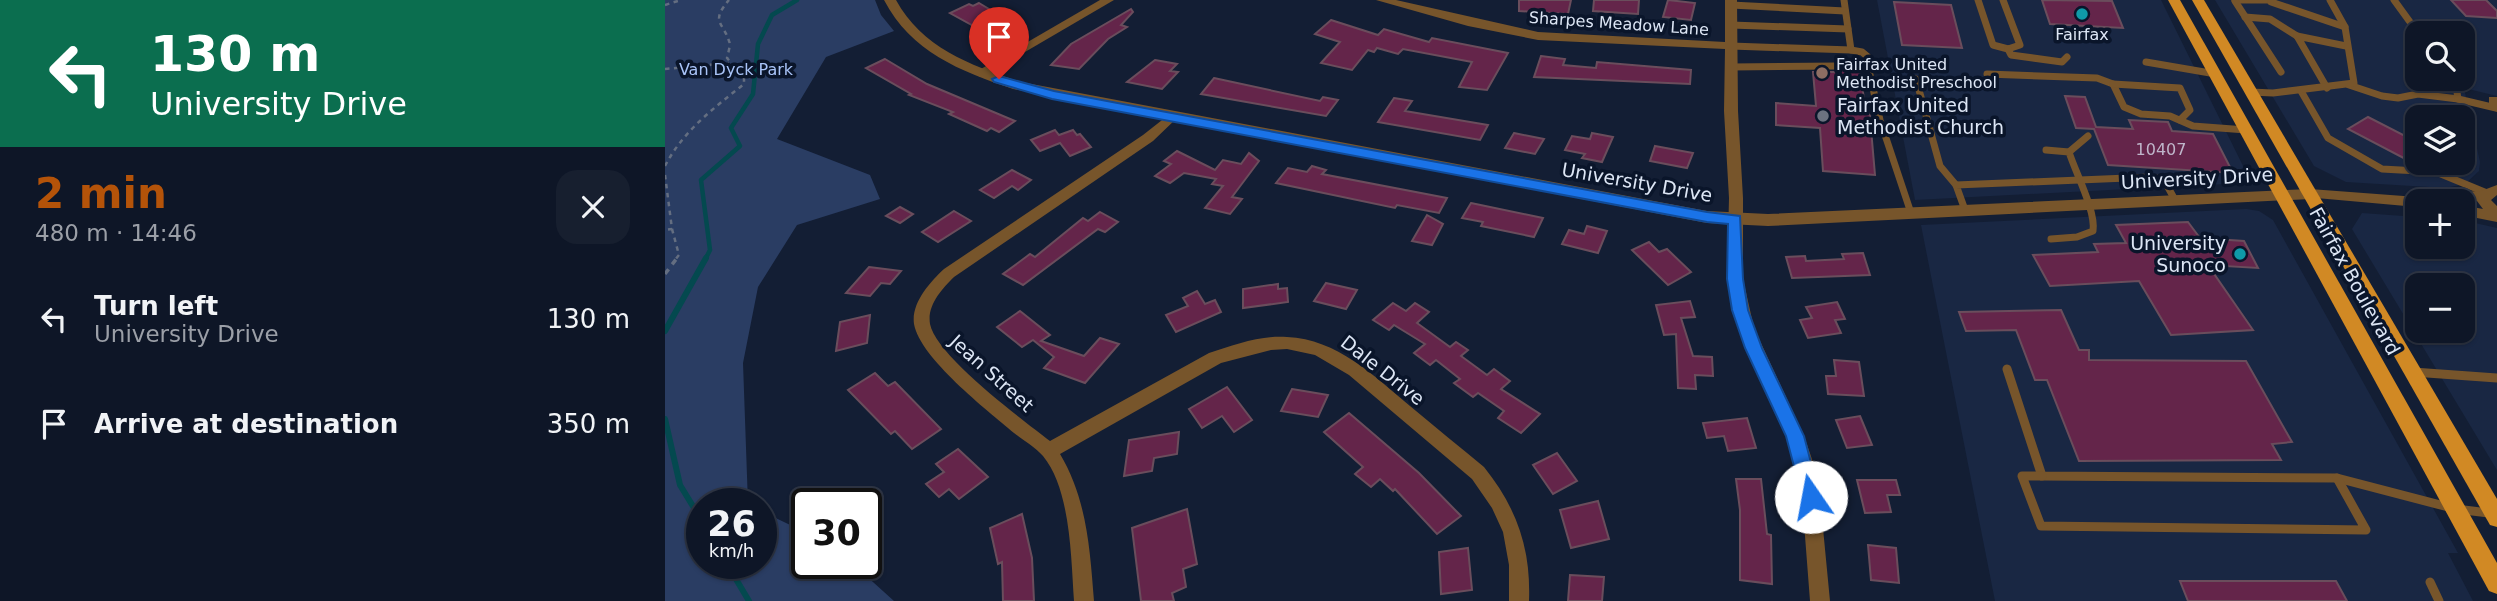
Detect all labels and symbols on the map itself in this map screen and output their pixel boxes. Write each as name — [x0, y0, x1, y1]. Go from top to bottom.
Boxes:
marker: Fairfax — [2074, 6, 2090, 22]
pin — [969, 7, 1029, 79]
street label: Sharpes Meadow Lane — [1528, 8, 1710, 39]
place label: Fairfax — [2055, 25, 2109, 44]
place label: Fairfax United Methodist Preschool — [1836, 55, 1997, 92]
park label: Van Dyck Park — [679, 60, 794, 79]
marker: Fairfax United Methodist Preschool — [1814, 65, 1830, 81]
place label: Fairfax United Methodist Church — [1837, 94, 2004, 138]
marker: Fairfax United Methodist Church — [1815, 108, 1831, 124]
house number: 10407 — [2136, 140, 2186, 159]
street label: University Drive — [1560, 158, 1714, 206]
street label: University Drive — [2120, 163, 2274, 193]
street label: Fairfax Boulevard — [2305, 203, 2405, 359]
place label: University Sunoco — [2130, 232, 2226, 276]
marker: University Sunoco — [2232, 246, 2248, 262]
street label: Jean Street — [945, 329, 1038, 416]
street label: Dale Drive — [1337, 331, 1429, 409]
position arrow — [1774, 460, 1848, 534]
speed limit sign: 30 — [791, 488, 882, 579]

